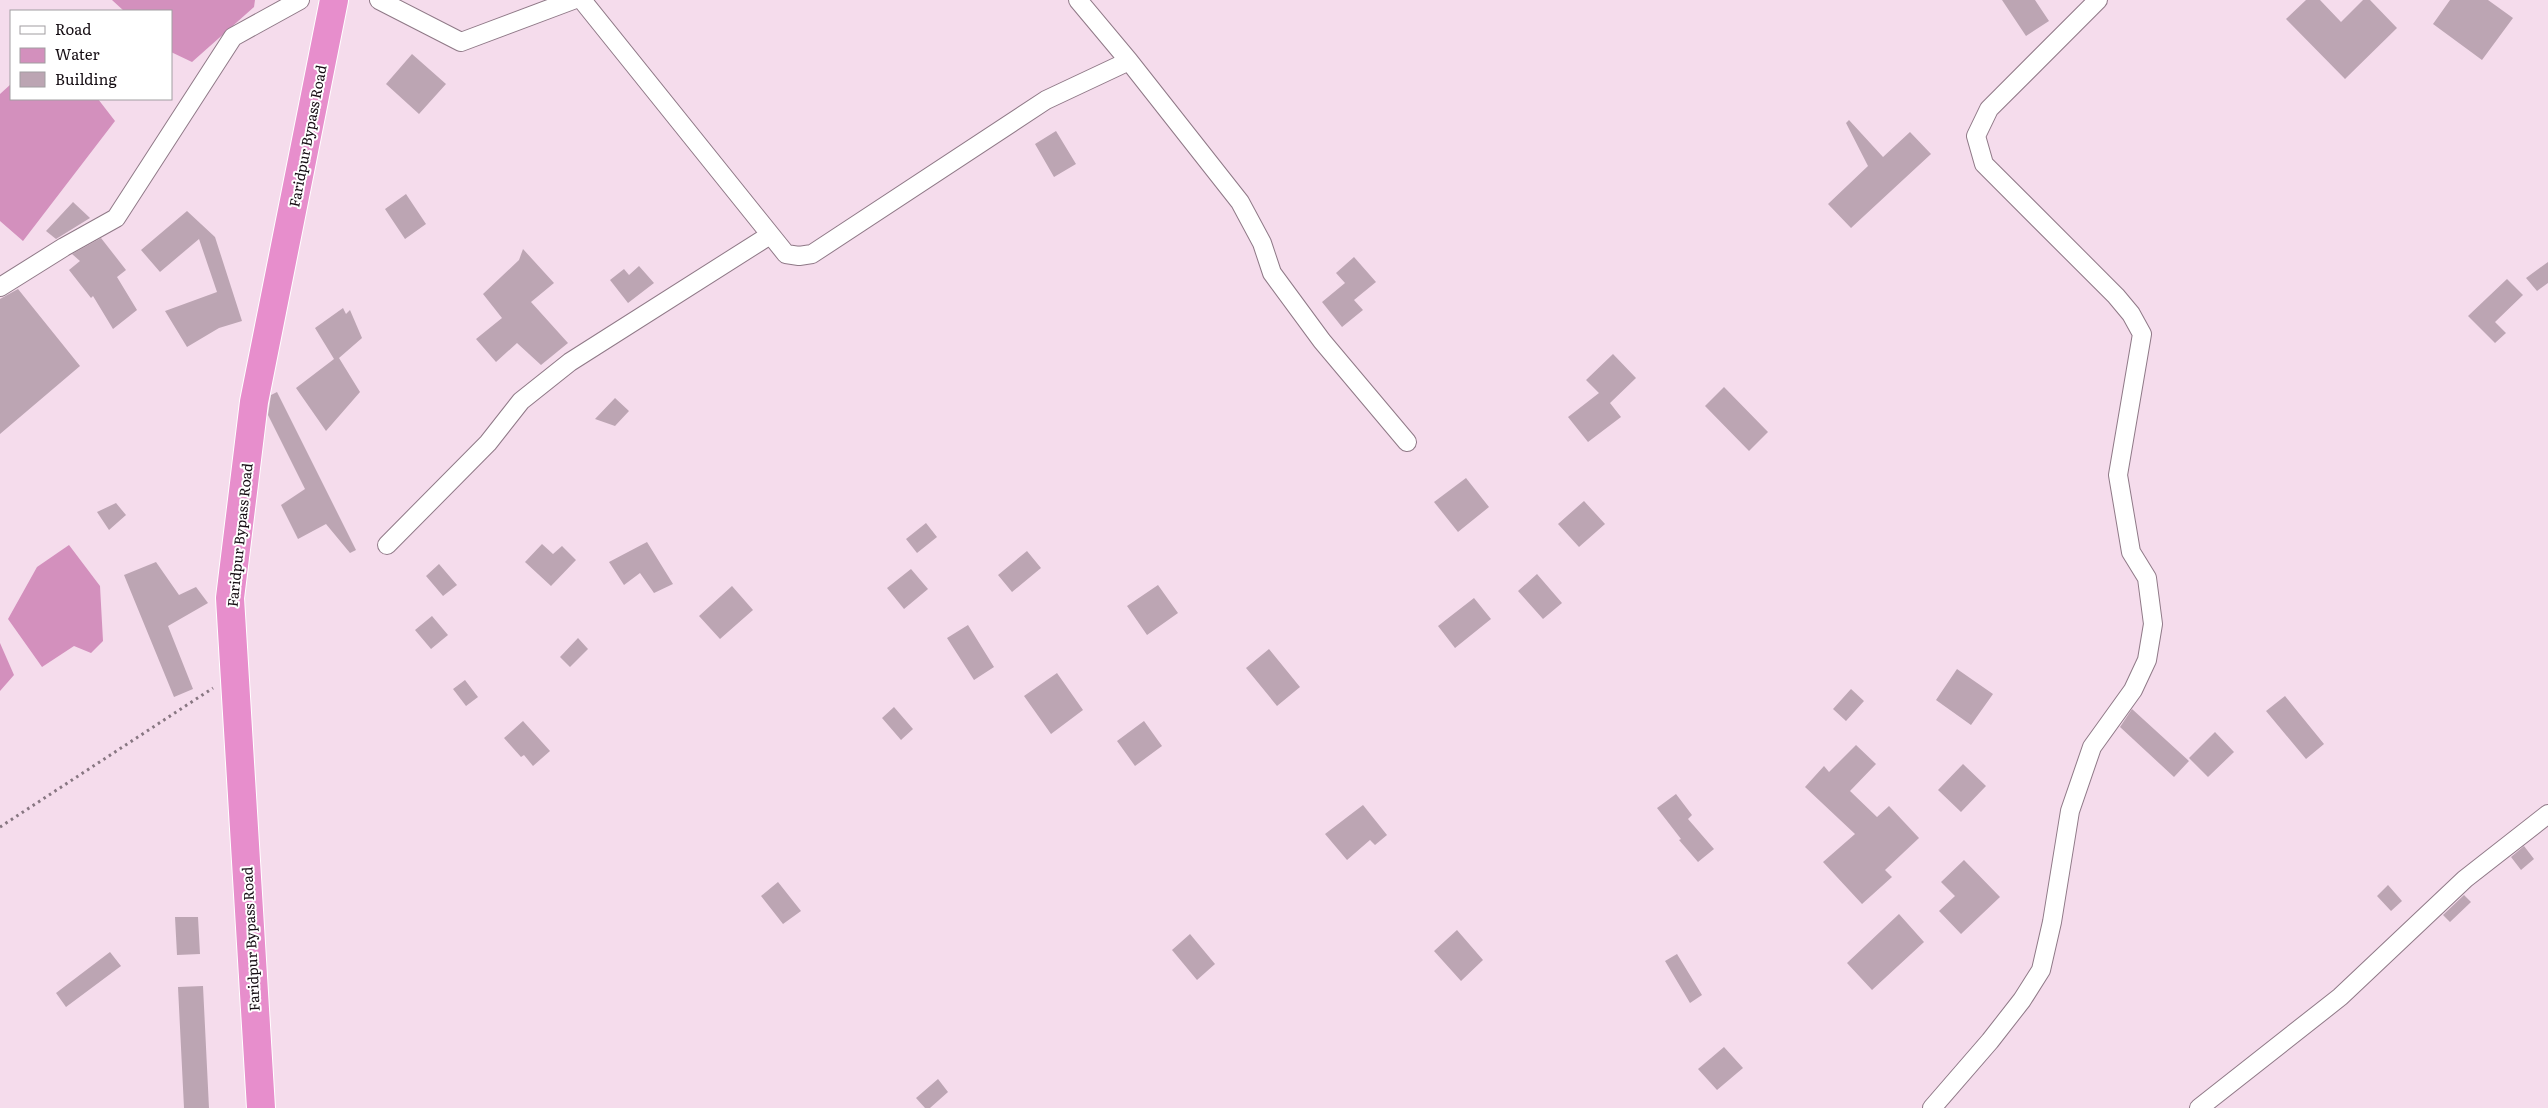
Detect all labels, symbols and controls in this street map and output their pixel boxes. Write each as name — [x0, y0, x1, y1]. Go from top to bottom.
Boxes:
legend — [10, 10, 172, 100]
text: Road — [55, 17, 91, 40]
text: Water — [55, 42, 100, 65]
street label: Faridpur Bypass Road — [283, 63, 331, 209]
text: Building — [55, 67, 117, 90]
street label: Faridpur Bypass Road — [221, 462, 257, 608]
street label: Faridpur Bypass Road — [236, 866, 264, 1012]

